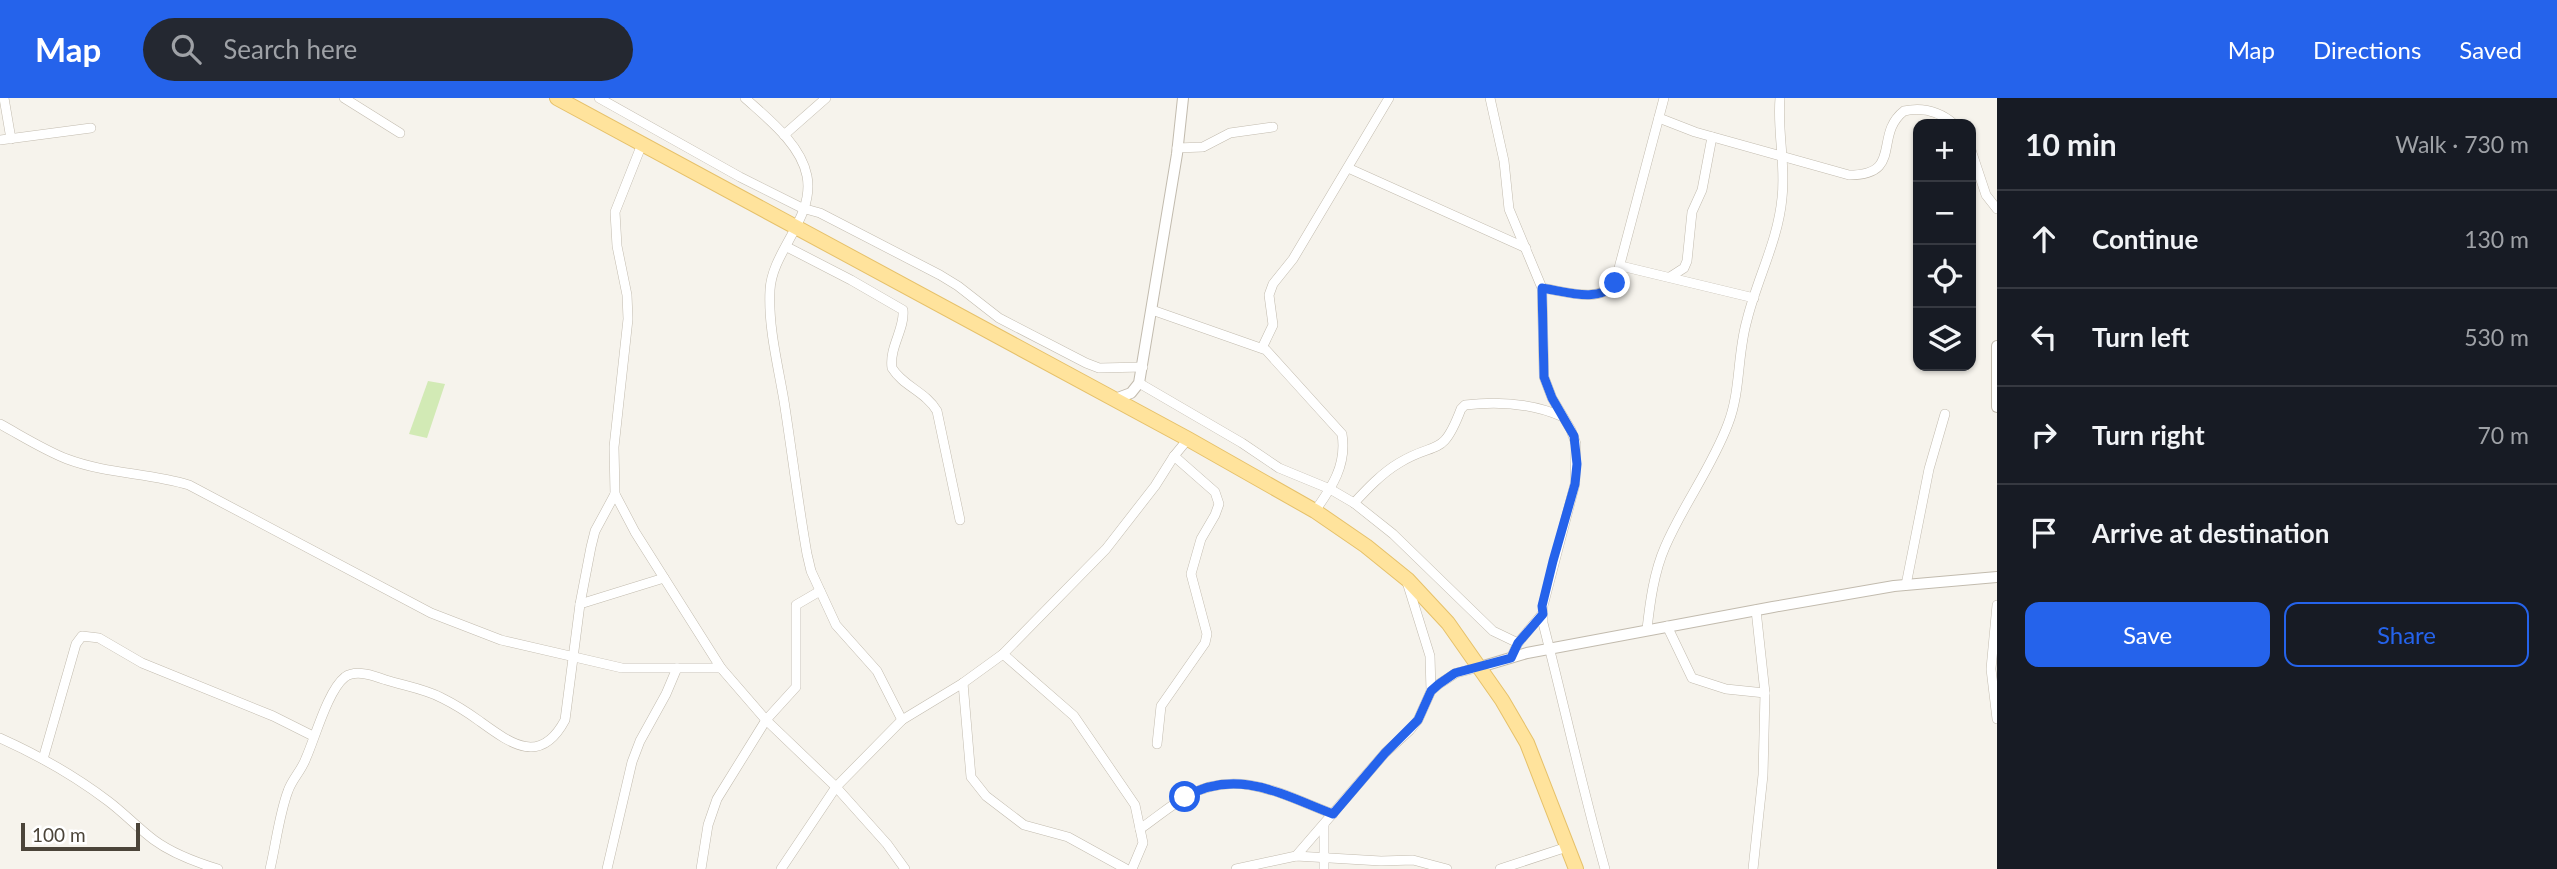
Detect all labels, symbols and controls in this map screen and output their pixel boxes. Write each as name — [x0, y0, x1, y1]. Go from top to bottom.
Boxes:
search box — [143, 18, 633, 81]
text: Map — [35, 29, 101, 69]
icon: search — [167, 30, 205, 68]
text: Search here — [223, 33, 357, 65]
text: Map — [2228, 35, 2275, 64]
text: Directions — [2313, 35, 2421, 64]
text: Saved — [2459, 35, 2522, 64]
map controls — [1913, 119, 1976, 371]
button: + — [1913, 119, 1976, 182]
text: 10 min — [2025, 126, 2117, 162]
text: Walk · 730 m — [2395, 130, 2529, 158]
button: − — [1913, 182, 1976, 245]
icon: ahead — [2025, 220, 2063, 258]
text: Continue — [2092, 223, 2198, 255]
text: 130 m — [2464, 225, 2529, 253]
button: locate — [1913, 245, 1976, 308]
route end — [1599, 267, 1630, 298]
button: layers — [1913, 308, 1976, 371]
icon: left — [2025, 318, 2063, 356]
text: Turn left — [2092, 321, 2189, 353]
text: 530 m — [2464, 323, 2529, 351]
icon: right — [2025, 416, 2063, 454]
text: Turn right — [2092, 419, 2205, 451]
text: 70 m — [2478, 421, 2529, 449]
icon: arrive — [2025, 514, 2063, 552]
text: Arrive at destination — [2092, 517, 2329, 549]
button: Save — [2025, 602, 2270, 667]
button: Share — [2284, 602, 2529, 667]
route start — [1169, 781, 1200, 812]
scale bar — [21, 820, 140, 852]
text: 100 m — [32, 823, 86, 846]

